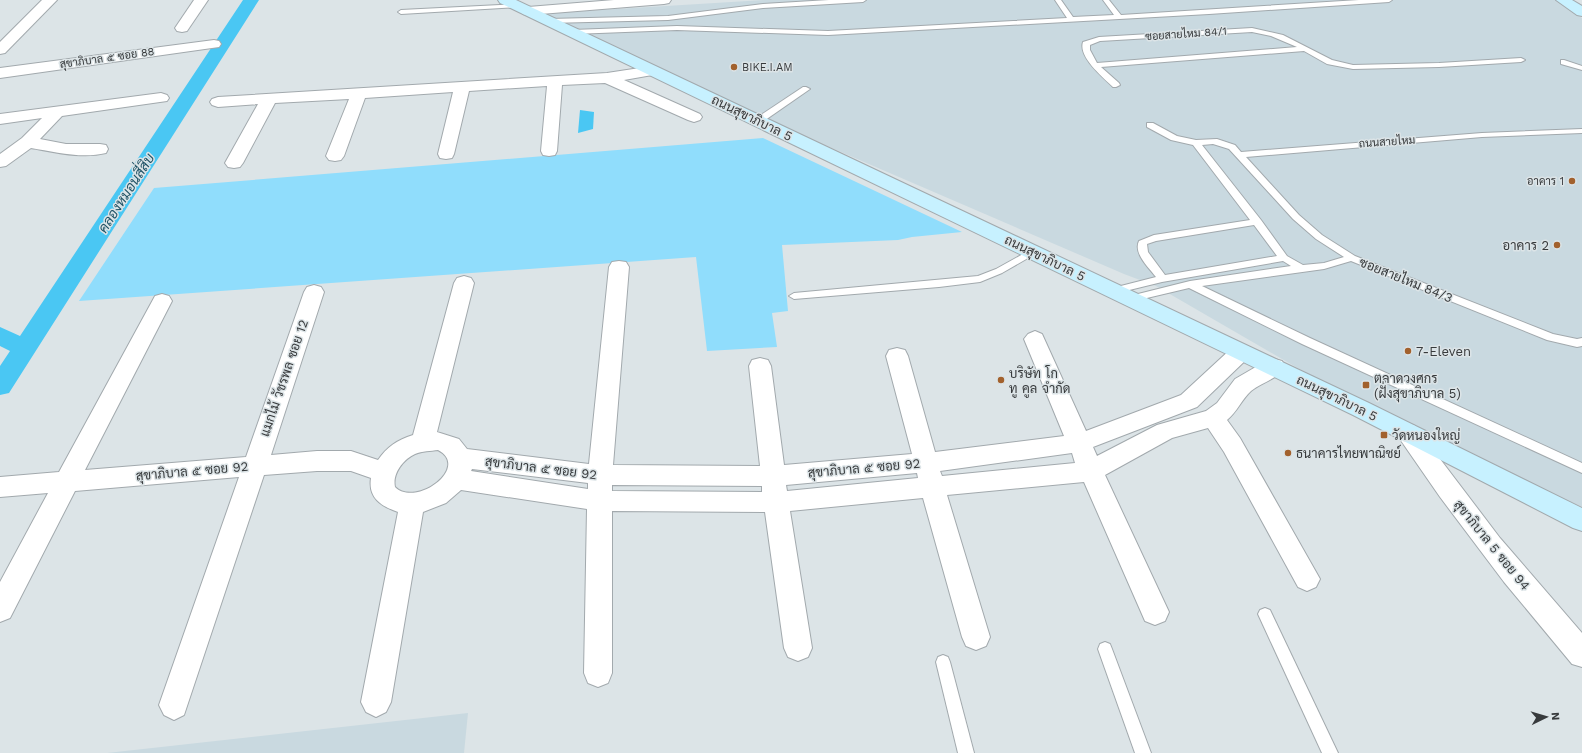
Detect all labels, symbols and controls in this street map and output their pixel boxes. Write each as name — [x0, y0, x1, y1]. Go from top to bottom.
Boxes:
street label: ซอยสายไหม 84/1 — [1145, 23, 1227, 43]
street label: สุขาภิบาล ๕ ซอย 88 — [59, 45, 156, 73]
place label: BIKE.I.AM — [742, 61, 793, 74]
marker: BIKE.I.AM — [729, 62, 739, 72]
street label: ถนนสุขาภิบาล 5 — [708, 91, 795, 146]
street label: ถนนสายไหม — [1358, 132, 1416, 150]
water label: คลองหมอนสี่สิบ — [91, 148, 158, 236]
place label: อาคาร 1 — [1527, 175, 1564, 188]
marker: อาคาร 1 — [1567, 176, 1577, 186]
street label: ถนนสุขาภิบาล 5 — [1001, 231, 1088, 286]
place label: อาคาร 2 — [1503, 238, 1549, 253]
marker: อาคาร 2 — [1552, 240, 1562, 250]
street label: ซอยสายไหม 84/3 — [1357, 254, 1455, 306]
street label: แมกไม้ วัชรพล ซอย 12 — [255, 317, 311, 438]
place label: 7-Eleven — [1416, 344, 1471, 359]
marker: 7-Eleven — [1403, 346, 1413, 356]
place label: บริษัท โก ทู คูล จำกัด — [1009, 365, 1071, 398]
street label: ถนนสุขาภิบาล 5 — [1293, 371, 1380, 426]
place label: ตลาดวงศกร (ฝั่งสุขาภิบาล 5) — [1374, 371, 1461, 403]
marker: บริษัท โก ทู คูล จำกัด — [996, 375, 1006, 385]
marker: ตลาดวงศกร (ฝั่งสุขาภิบาล 5) — [1361, 380, 1371, 390]
place label: วัดหนองใหญ่ — [1392, 427, 1460, 444]
marker: วัดหนองใหญ่ — [1379, 430, 1389, 440]
place label: ธนาคารไทยพาณิชย์ — [1296, 444, 1401, 461]
marker: ธนาคารไทยพาณิชย์ — [1283, 448, 1293, 458]
street label: สุขาภิบาล ๕ ซอย 92 — [484, 453, 598, 484]
street label: สุขาภิบาล ๕ ซอย 92 — [807, 455, 921, 482]
street label: สุขาภิบาล ๕ ซอย 92 — [135, 458, 249, 485]
street label: สุขาภิบาล 5 ซอย 94 — [1449, 496, 1534, 594]
north arrow — [1526, 697, 1566, 737]
text: N — [1549, 712, 1562, 721]

